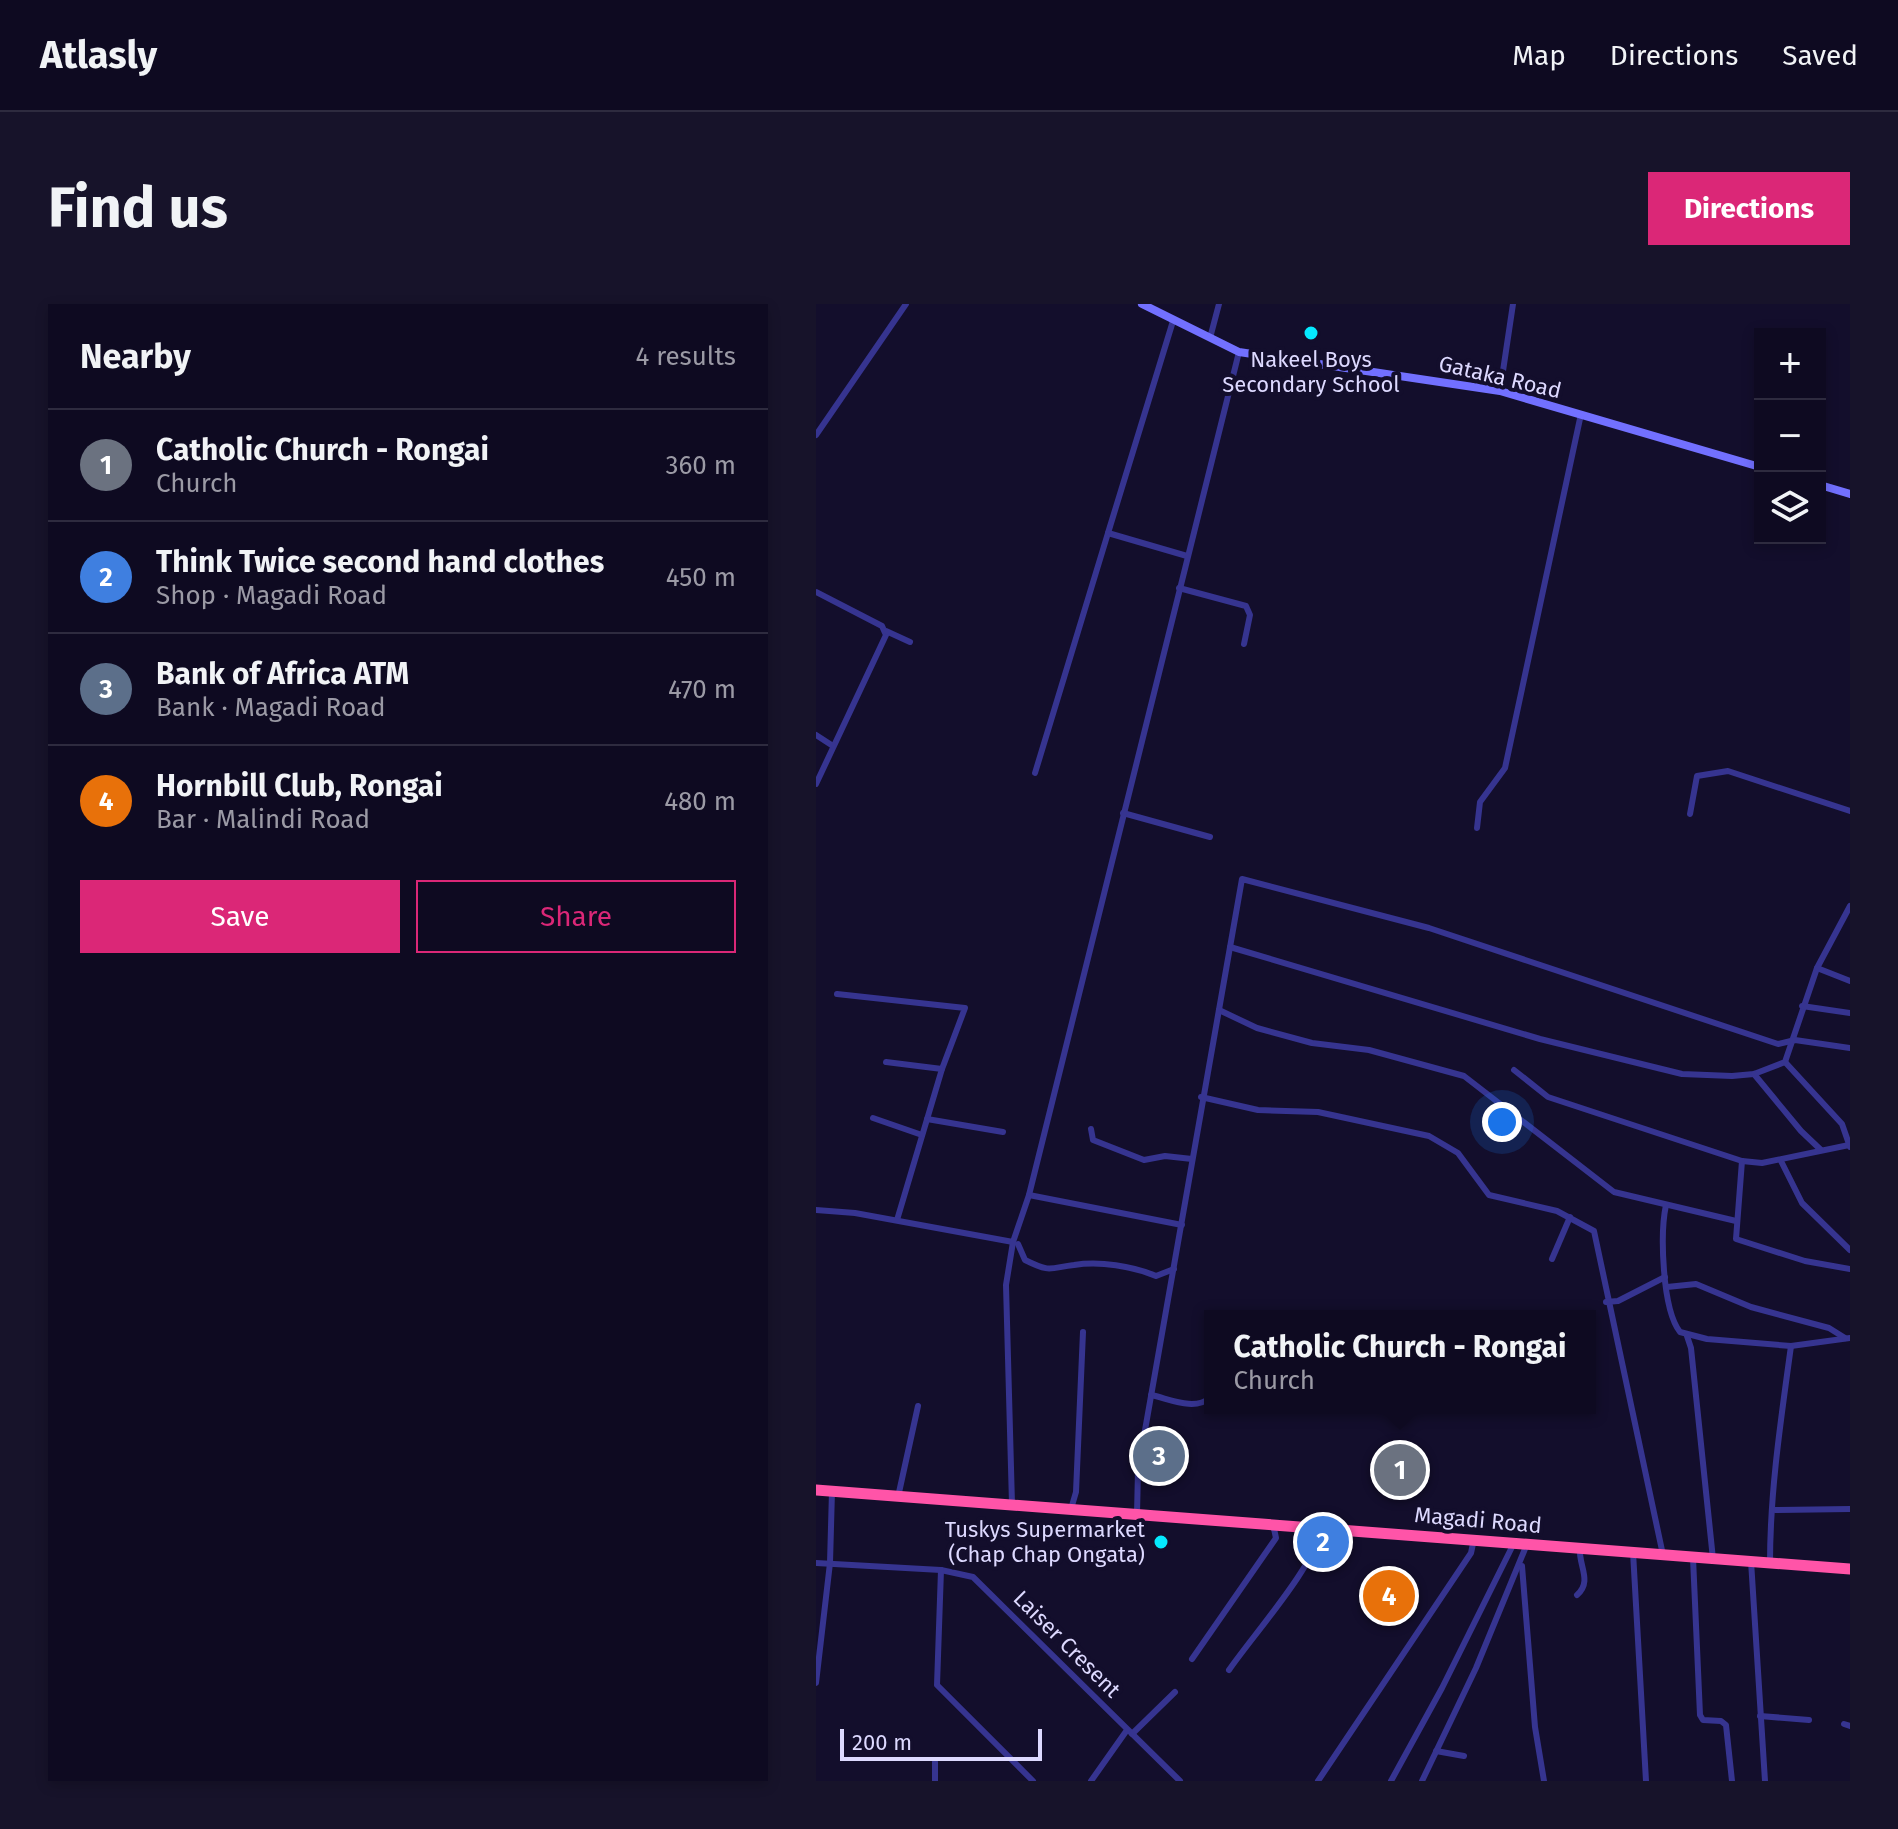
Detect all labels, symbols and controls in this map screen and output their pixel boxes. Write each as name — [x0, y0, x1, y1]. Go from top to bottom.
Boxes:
text: Atlasly — [40, 32, 157, 78]
text: Map — [1512, 39, 1566, 72]
text: Directions — [1610, 39, 1738, 72]
text: Saved — [1782, 39, 1858, 72]
button: Directions — [1648, 172, 1850, 245]
text: Find us — [48, 175, 228, 242]
marker: Nakeel Boys Secondary School — [1302, 324, 1320, 342]
map controls — [1754, 328, 1826, 544]
button: + — [1754, 328, 1826, 400]
text: Nearby — [80, 336, 191, 377]
text: 4 results — [635, 341, 736, 372]
place label: Nakeel Boys Secondary School — [1222, 346, 1400, 398]
street label: Gataka Road — [1436, 350, 1564, 404]
button: − — [1754, 400, 1826, 472]
text: Catholic Church - Rongai — [156, 432, 489, 468]
text: 1 — [100, 450, 112, 481]
text: 360 m — [665, 450, 736, 481]
text: Church — [156, 468, 238, 499]
button: layers — [1754, 472, 1826, 544]
text: Think Twice second hand clothes — [156, 544, 604, 580]
text: 2 — [99, 562, 113, 593]
text: 450 m — [666, 562, 736, 593]
text: Shop · Magadi Road — [156, 580, 387, 611]
text: Bank of Africa ATM — [156, 656, 409, 692]
text: 3 — [99, 674, 113, 705]
text: 470 m — [668, 674, 736, 705]
text: Bank · Magadi Road — [156, 692, 386, 723]
text: Hornbill Club, Rongai — [156, 768, 443, 804]
text: 4 — [99, 786, 113, 817]
text: 480 m — [664, 786, 736, 817]
text: Bar · Malindi Road — [156, 804, 370, 835]
button: Save — [80, 880, 400, 953]
button: Share — [416, 880, 736, 953]
your location — [1482, 1102, 1522, 1142]
popup — [1204, 1310, 1596, 1414]
text: Catholic Church - Rongai — [1234, 1329, 1566, 1365]
text: Church — [1234, 1365, 1315, 1396]
pin: 3 — [1133, 1426, 1185, 1486]
pin: 1 — [1374, 1440, 1426, 1500]
street label: Magadi Road — [1413, 1501, 1543, 1539]
pin: 2 — [1297, 1512, 1349, 1572]
place label: Tuskys Supermarket (Chap Chap Ongata) — [945, 1516, 1145, 1568]
marker: Tuskys Supermarket (Chap Chap Ongata) — [1152, 1533, 1170, 1551]
pin: 4 — [1363, 1566, 1415, 1626]
street label: Laiser Cresent — [1008, 1585, 1126, 1703]
scale bar — [840, 1725, 1042, 1761]
text: 200 m — [852, 1729, 912, 1756]

